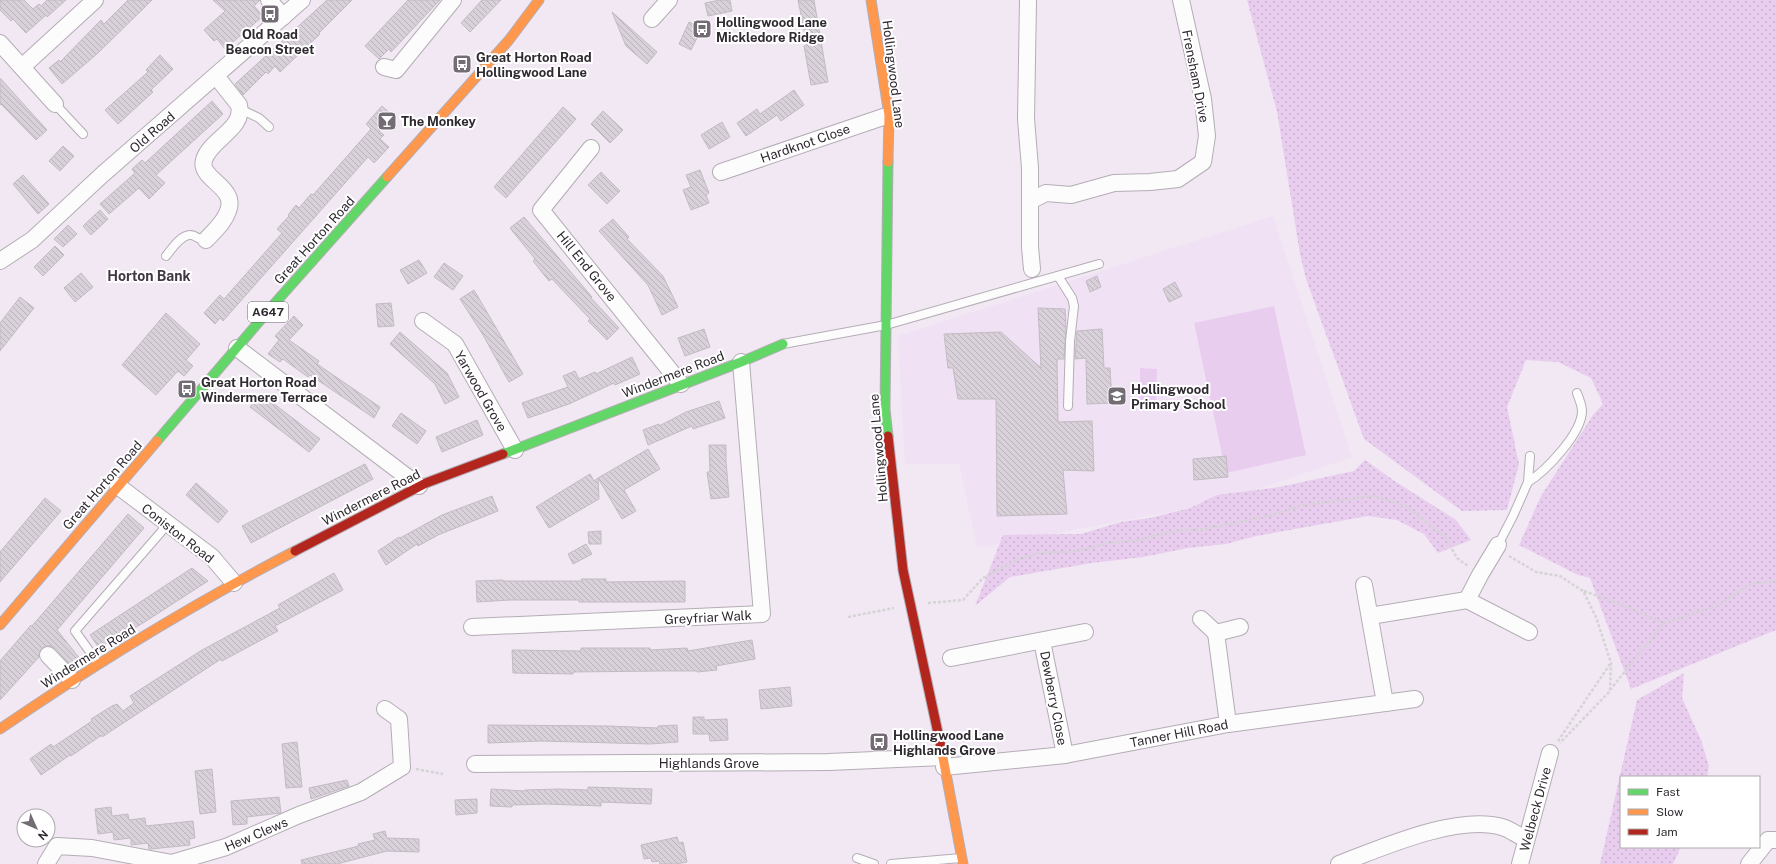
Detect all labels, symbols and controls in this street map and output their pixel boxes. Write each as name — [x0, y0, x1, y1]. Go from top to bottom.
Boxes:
bus stop icon: Old Road Beacon Street — [259, 3, 281, 25]
place label: Hollingwood Lane Mickledore Ridge — [716, 15, 827, 45]
bus stop icon: Hollingwood Lane Mickledore Ridge — [691, 18, 713, 40]
street label: Hollingwood Lane — [879, 19, 908, 129]
place label: Old Road Beacon Street — [226, 27, 314, 57]
street label: Frensham Drive — [1179, 28, 1212, 124]
place label: Great Horton Road Hollingwood Lane — [476, 50, 592, 80]
bus stop icon: Great Horton Road Hollingwood Lane — [451, 53, 473, 75]
street label: Old Road — [127, 109, 178, 156]
bar icon: The Monkey — [376, 110, 398, 132]
place label: The Monkey — [401, 114, 477, 129]
street label: Hardknot Close — [758, 121, 852, 166]
street label: Great Horton Road — [271, 193, 358, 287]
street label: Hill End Grove — [554, 228, 619, 304]
district label: Horton Bank — [107, 268, 191, 284]
road number: A647 — [248, 302, 288, 322]
street label: Yarwood Grove — [451, 348, 510, 434]
street label: Windermere Road — [620, 348, 726, 401]
place label: Great Horton Road Windermere Terrace — [201, 375, 327, 405]
bus stop icon: Great Horton Road Windermere Terrace — [176, 378, 198, 400]
place label: Hollingwood Primary School — [1131, 382, 1226, 412]
school or university icon: Hollingwood Primary School — [1106, 385, 1128, 407]
street label: Hollingwood Lane — [866, 393, 891, 503]
street label: Great Horton Road — [60, 438, 145, 533]
street label: Windermere Road — [320, 466, 423, 529]
street label: Coniston Road — [139, 501, 217, 566]
street label: Greyfriar Walk — [664, 608, 752, 627]
street label: Windermere Road — [38, 621, 138, 691]
street label: Dewberry Close — [1037, 650, 1070, 747]
street label: Tanner Hill Road — [1129, 717, 1229, 750]
place label: Hollingwood Lane Highlands Grove — [893, 728, 1004, 758]
bus stop icon: Hollingwood Lane Highlands Grove — [868, 731, 890, 753]
street label: Highlands Grove — [659, 756, 759, 771]
street label: Welbeck Drive — [1517, 765, 1554, 853]
legend — [1620, 776, 1760, 848]
text: Fast — [1656, 785, 1681, 799]
text: Slow — [1656, 805, 1684, 819]
north arrow — [16, 808, 56, 848]
street label: Hew Clews — [223, 815, 290, 854]
text: Jam — [1656, 825, 1678, 839]
text: N — [36, 828, 50, 842]

